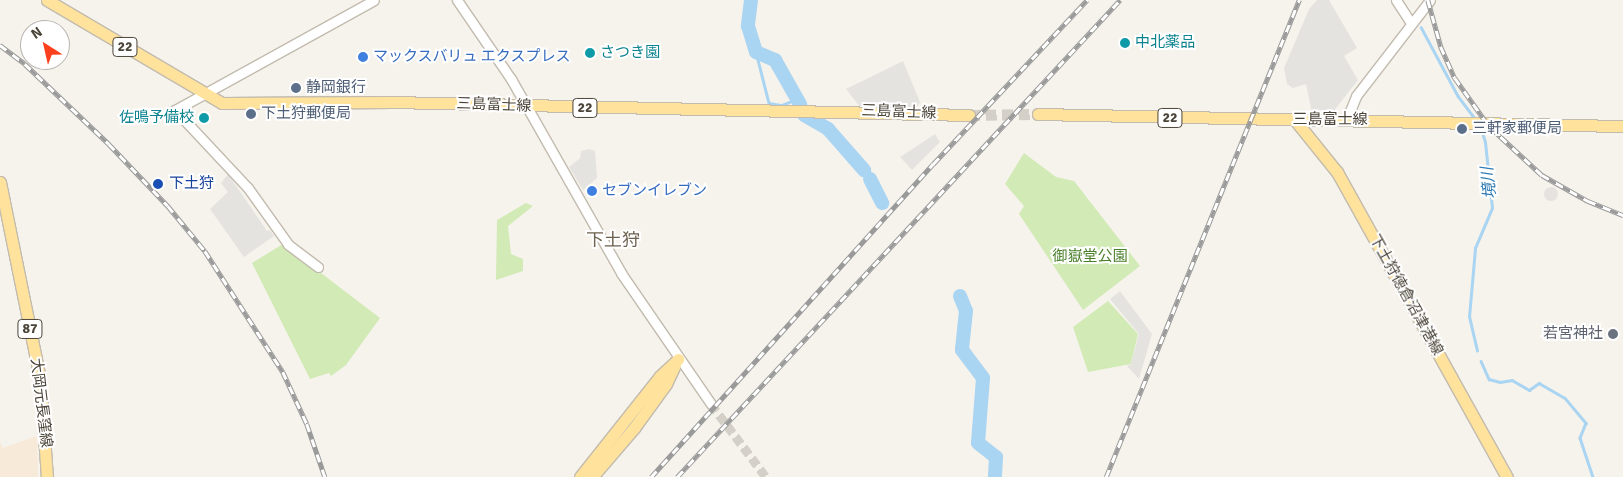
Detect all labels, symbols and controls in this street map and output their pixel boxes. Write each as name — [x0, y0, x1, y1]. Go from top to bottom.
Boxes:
north arrow — [20, 20, 70, 70]
text: N — [28, 23, 46, 43]
place label: 中北薬品 — [1135, 34, 1195, 52]
road number: 22 — [111, 36, 139, 58]
marker: 中北薬品 — [1119, 37, 1131, 49]
place label: さつき園 — [600, 44, 660, 62]
marker: さつき園 — [584, 47, 596, 59]
place label: マックスバリュ エクスプレス — [373, 48, 571, 66]
marker: マックスバリュ エクスプレス — [357, 51, 369, 63]
place label: 静岡銀行 — [306, 79, 366, 97]
marker: 静岡銀行 — [290, 82, 302, 94]
street label: 三島富士線 — [456, 95, 532, 115]
road number: 22 — [571, 96, 599, 120]
street label: 三島富士線 — [861, 102, 937, 122]
place label: 下土狩郵便局 — [261, 105, 351, 123]
road number: 22 — [1156, 106, 1184, 130]
marker: 下土狩郵便局 — [245, 108, 257, 120]
place label: 佐鳴予備校 — [119, 109, 194, 127]
street label: 三島富士線 — [1293, 111, 1367, 129]
marker: 佐鳴予備校 — [198, 112, 210, 124]
place label: 三軒家郵便局 — [1472, 120, 1562, 138]
marker: 三軒家郵便局 — [1456, 123, 1468, 135]
water label: 境川 — [1478, 166, 1500, 200]
place label: 下土狩 — [169, 175, 214, 193]
marker: 下土狩 — [151, 177, 165, 191]
place label: セブンイレブン — [602, 182, 707, 200]
marker: セブンイレブン — [586, 185, 598, 197]
district label: 下土狩 — [586, 229, 640, 251]
street label: 下土狩徳倉沼津港線 — [1365, 232, 1447, 358]
park label: 御嶽堂公園 — [1053, 248, 1127, 266]
road number: 87 — [16, 318, 44, 340]
place label: 若宮神社 — [1543, 325, 1603, 343]
marker: 若宮神社 — [1607, 328, 1619, 340]
street label: 大岡元長窪線 — [27, 357, 55, 449]

